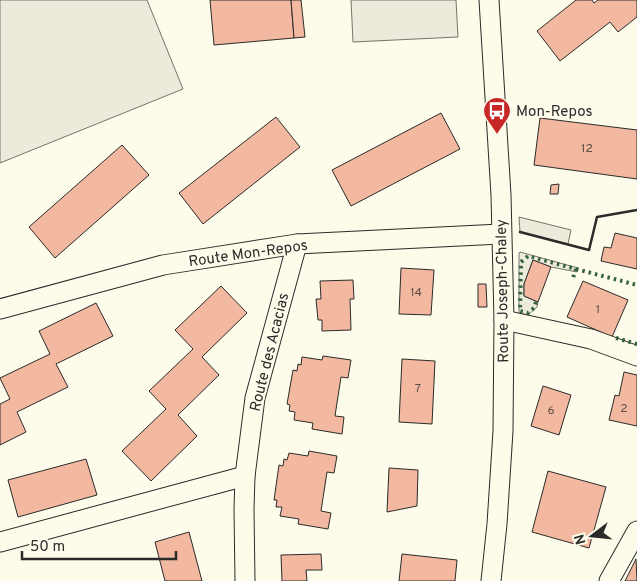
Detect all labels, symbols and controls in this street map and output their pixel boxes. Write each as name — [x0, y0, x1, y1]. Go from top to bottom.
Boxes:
bus stop icon: Mon-Repos — [482, 96, 512, 135]
place label: Mon-Repos — [516, 103, 592, 122]
house number: 12 — [581, 141, 593, 157]
street label: Route Joseph-Chaley — [493, 219, 514, 363]
street label: Route Mon-Repos — [187, 237, 309, 272]
house number: 14 — [410, 285, 422, 301]
street label: Route des Acacias — [247, 291, 294, 414]
house number: 1 — [596, 302, 600, 318]
house number: 7 — [415, 381, 421, 397]
house number: 2 — [620, 401, 628, 417]
house number: 6 — [547, 403, 555, 419]
north arrow — [567, 511, 617, 561]
scale bar — [22, 528, 176, 560]
text: N — [571, 532, 591, 546]
text: 50 m — [30, 538, 65, 557]

